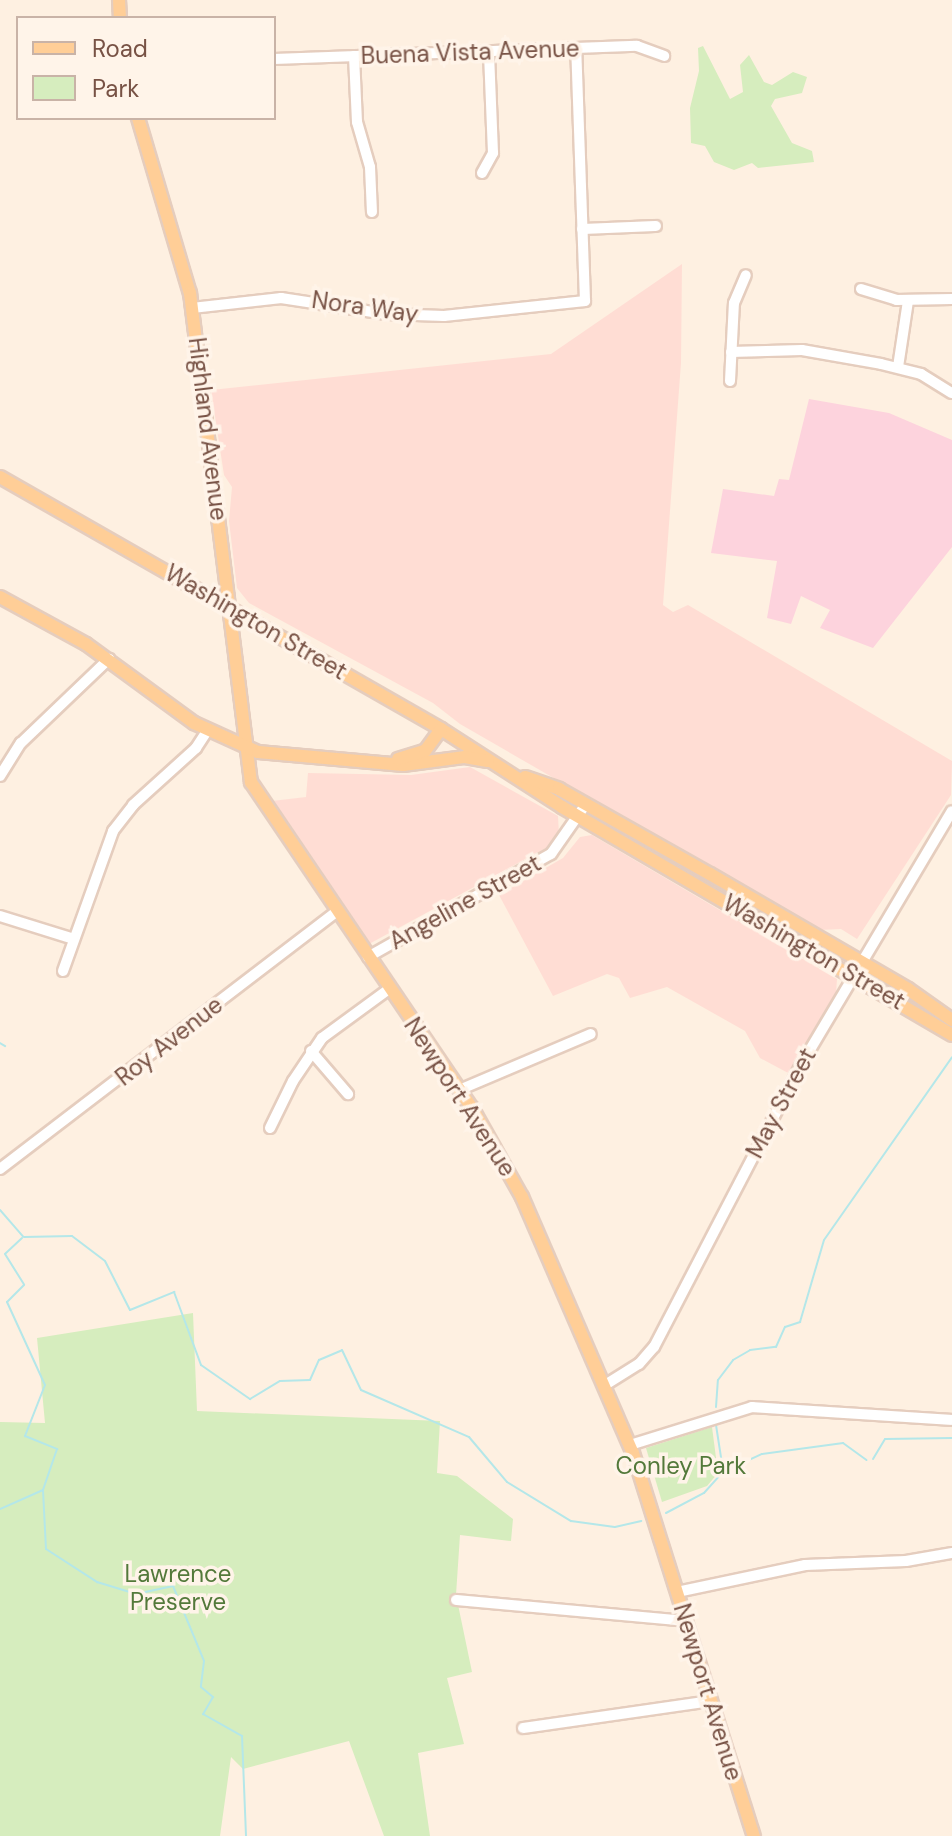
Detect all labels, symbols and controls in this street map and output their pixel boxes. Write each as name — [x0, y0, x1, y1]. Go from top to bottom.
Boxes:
legend — [16, 16, 276, 120]
text: Road — [92, 33, 148, 64]
street label: Buena Vista Avenue — [360, 34, 580, 70]
text: Park — [92, 73, 139, 104]
street label: Nora Way — [310, 285, 420, 329]
street label: Highland Avenue — [182, 336, 234, 522]
street label: Washington Street — [160, 558, 352, 686]
street label: Angeline Street — [384, 848, 546, 956]
street label: Washington Street — [718, 888, 910, 1016]
street label: Roy Avenue — [110, 990, 228, 1092]
street label: Newport Avenue — [398, 1012, 522, 1182]
street label: May Street — [740, 1043, 822, 1163]
park label: Conley Park — [616, 1452, 746, 1480]
park label: Lawrence Preserve — [125, 1560, 231, 1616]
street label: Newport Avenue — [667, 1600, 749, 1784]

